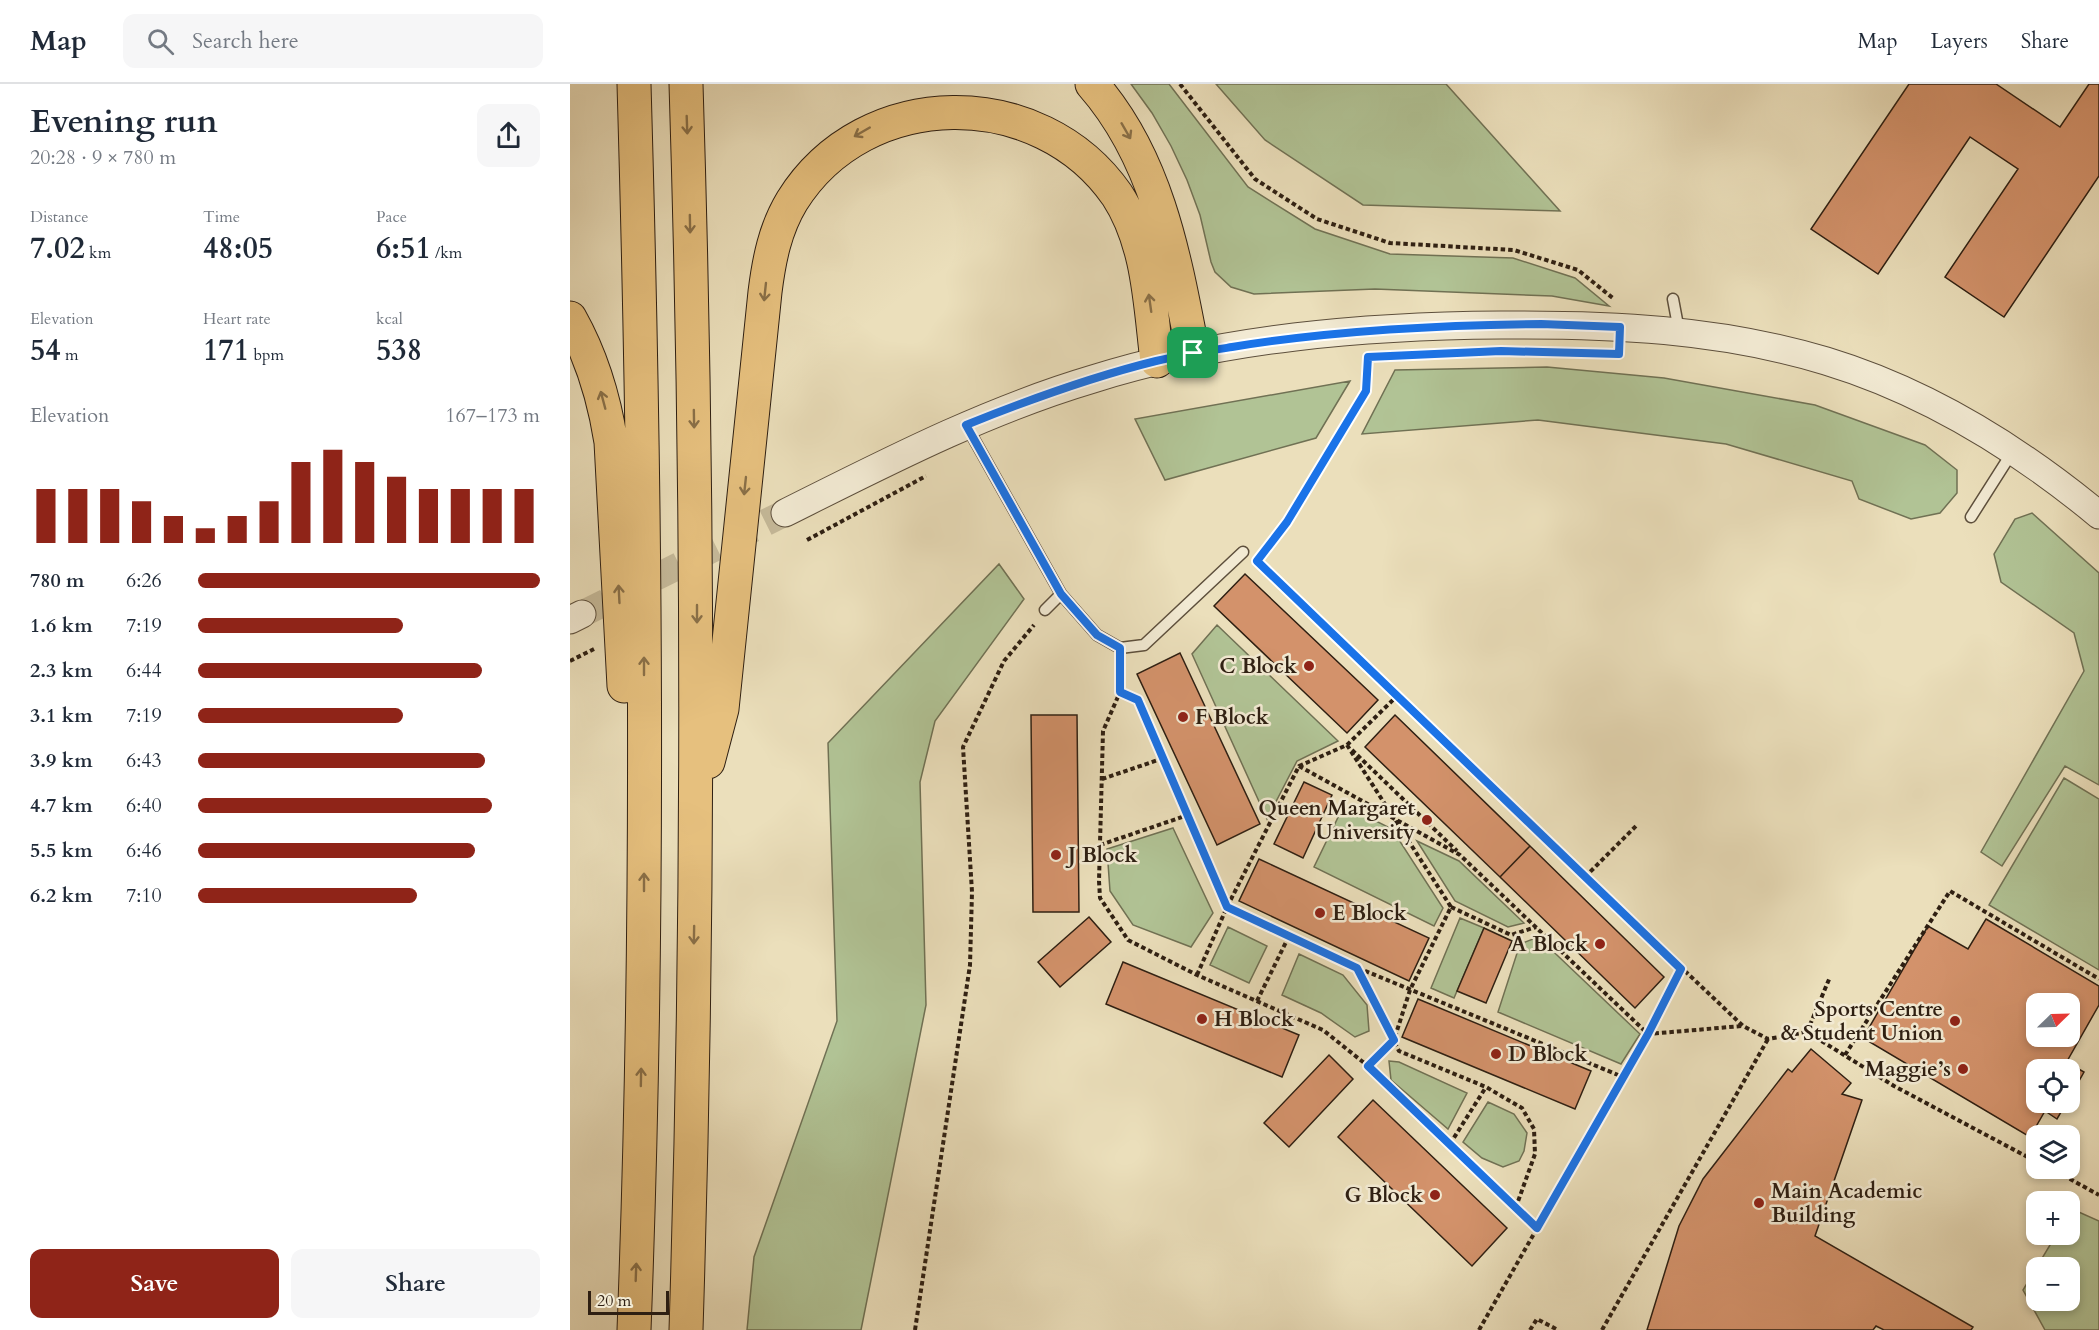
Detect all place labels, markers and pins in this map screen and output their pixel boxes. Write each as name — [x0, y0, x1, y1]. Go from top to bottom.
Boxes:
pin — [1167, 327, 1218, 378]
place label: C Block — [1219, 652, 1297, 681]
marker: C Block — [1302, 659, 1316, 673]
place label: F Block — [1195, 703, 1269, 732]
marker: F Block — [1176, 710, 1190, 724]
place label: Queen Margaret University — [1258, 794, 1416, 847]
marker: Queen Margaret University — [1420, 813, 1434, 827]
place label: J Block — [1065, 841, 1138, 870]
marker: J Block — [1049, 848, 1063, 862]
place label: E Block — [1332, 899, 1407, 928]
marker: E Block — [1313, 906, 1327, 920]
place label: A Block — [1511, 930, 1588, 959]
marker: A Block — [1593, 937, 1607, 951]
place label: Sports Centre & Student Union — [1781, 995, 1943, 1048]
place label: H Block — [1214, 1005, 1294, 1034]
marker: H Block — [1195, 1012, 1209, 1026]
marker: Sports Centre & Student Union — [1948, 1014, 1962, 1028]
place label: D Block — [1508, 1040, 1588, 1069]
marker: D Block — [1489, 1047, 1503, 1061]
place label: Maggie’s — [1865, 1055, 1951, 1084]
marker: Maggie’s — [1956, 1062, 1970, 1076]
place label: Main Academic Building — [1771, 1177, 1922, 1230]
place label: G Block — [1344, 1181, 1423, 1210]
marker: G Block — [1428, 1188, 1442, 1202]
marker: Main Academic Building — [1752, 1196, 1766, 1210]

